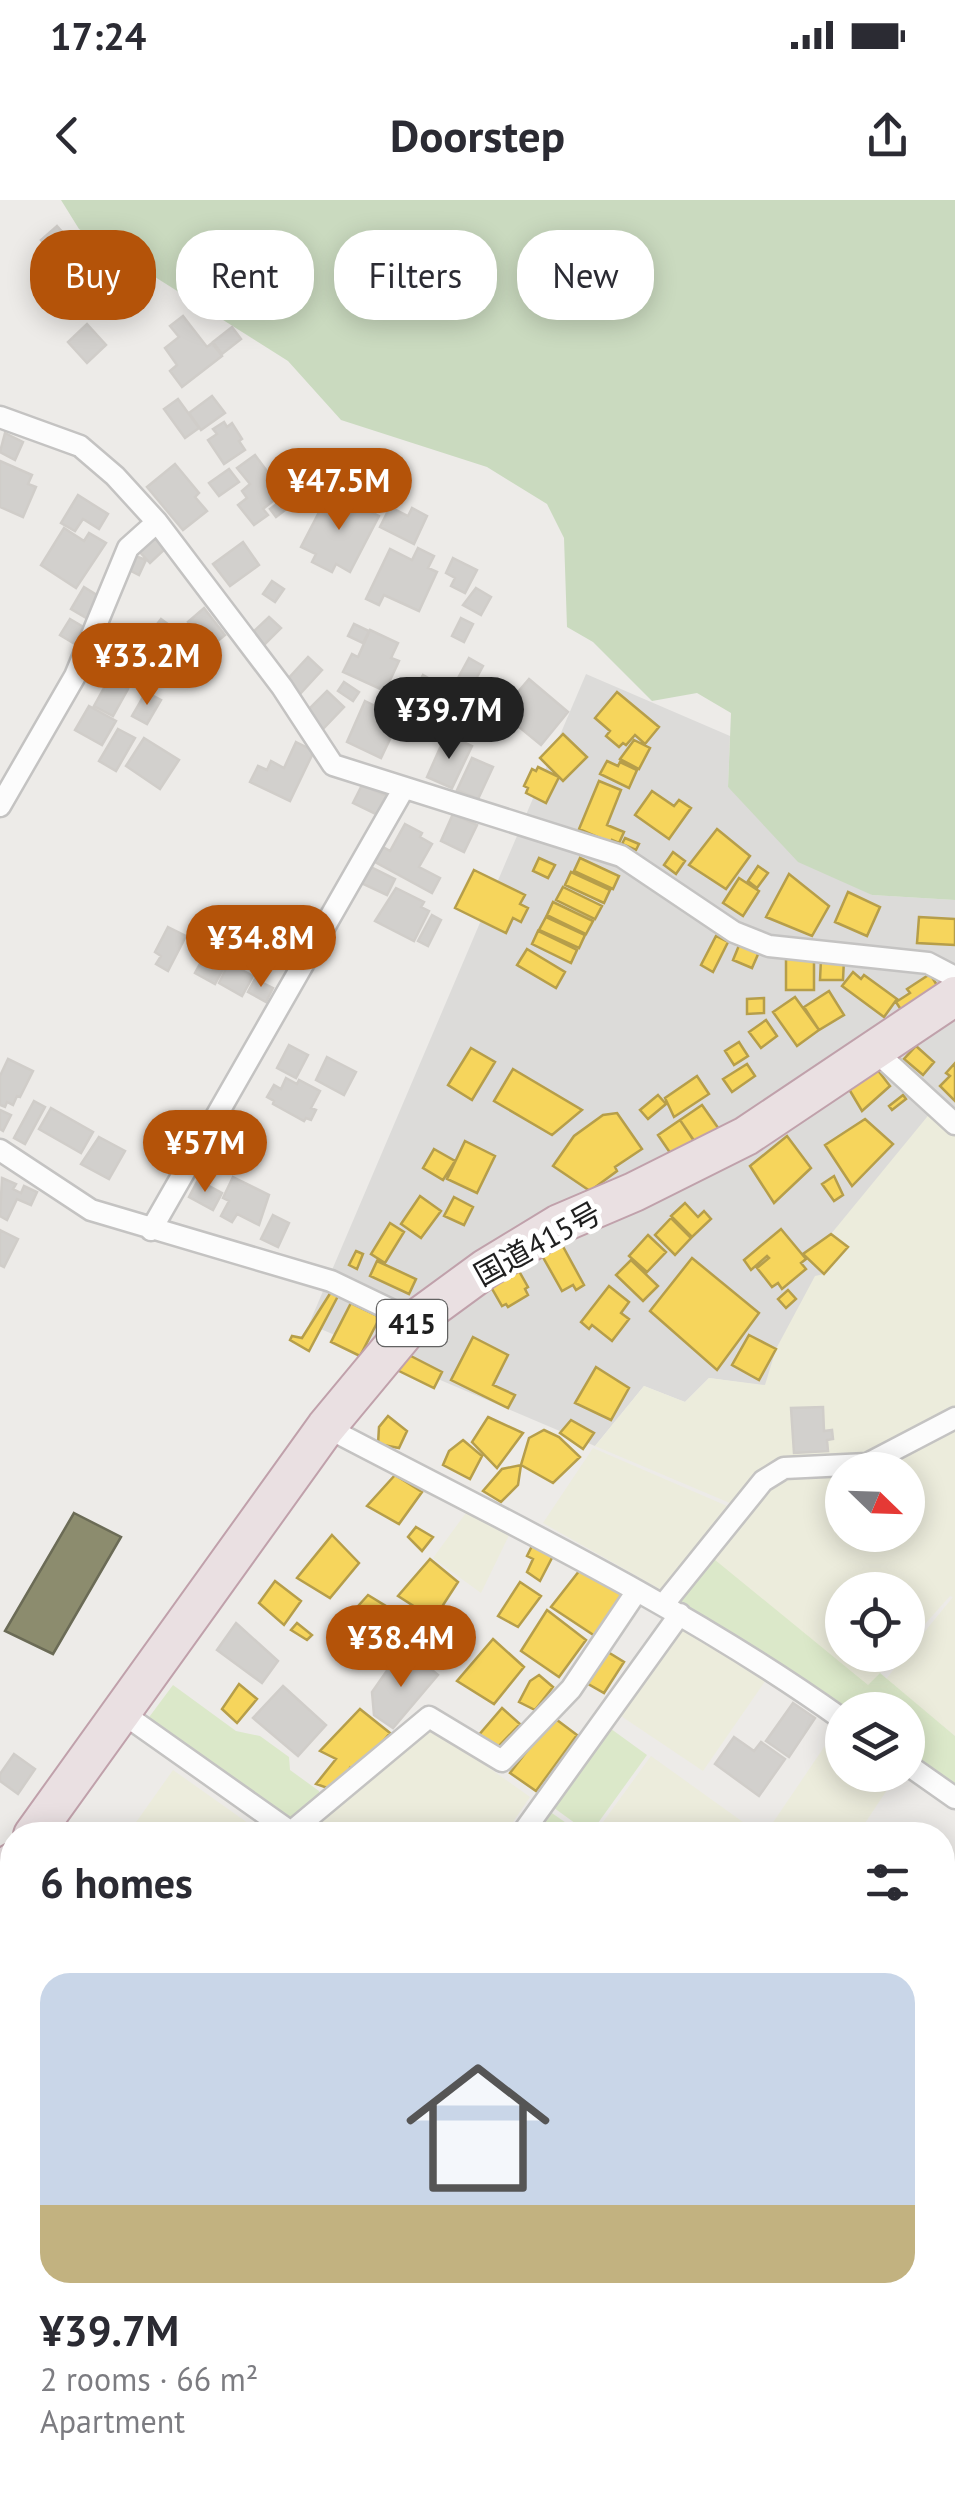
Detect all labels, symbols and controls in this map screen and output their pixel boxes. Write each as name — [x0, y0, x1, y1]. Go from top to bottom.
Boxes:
text: 17:24 — [50, 11, 146, 60]
text: Doorstep — [390, 106, 565, 164]
icon: back — [40, 108, 95, 163]
icon: share — [860, 108, 915, 163]
chip: Buy — [30, 230, 156, 320]
chip: Rent — [176, 230, 314, 320]
chip: Filters — [334, 230, 497, 320]
chip: New — [517, 230, 654, 320]
pin: ¥47.5M — [258, 448, 420, 533]
text: ¥47.5M — [288, 459, 390, 501]
pin: ¥33.2M — [66, 623, 228, 708]
text: ¥33.2M — [94, 634, 200, 676]
pin: ¥39.7M — [368, 677, 530, 762]
text: ¥39.7M — [396, 688, 502, 730]
pin: ¥34.8M — [180, 905, 342, 990]
text: ¥34.8M — [208, 916, 314, 958]
pin: ¥57M — [146, 1110, 264, 1195]
text: ¥57M — [165, 1121, 245, 1163]
street label: 国道415号 — [467, 1192, 607, 1294]
road number: 415 — [377, 1300, 447, 1346]
north arrow — [825, 1452, 925, 1552]
map controls — [825, 1452, 925, 1792]
button: locate — [825, 1572, 925, 1672]
pin: ¥38.4M — [320, 1605, 482, 1690]
text: ¥38.4M — [348, 1616, 454, 1658]
button: layers — [825, 1692, 925, 1792]
text: 6 homes — [40, 1855, 193, 1910]
icon: filters — [860, 1855, 915, 1910]
icon: home — [388, 2038, 568, 2218]
text: ¥39.7M — [40, 2303, 179, 2358]
text: 2 rooms · 66 m² — [40, 2358, 258, 2400]
text: Apartment — [40, 2400, 185, 2442]

